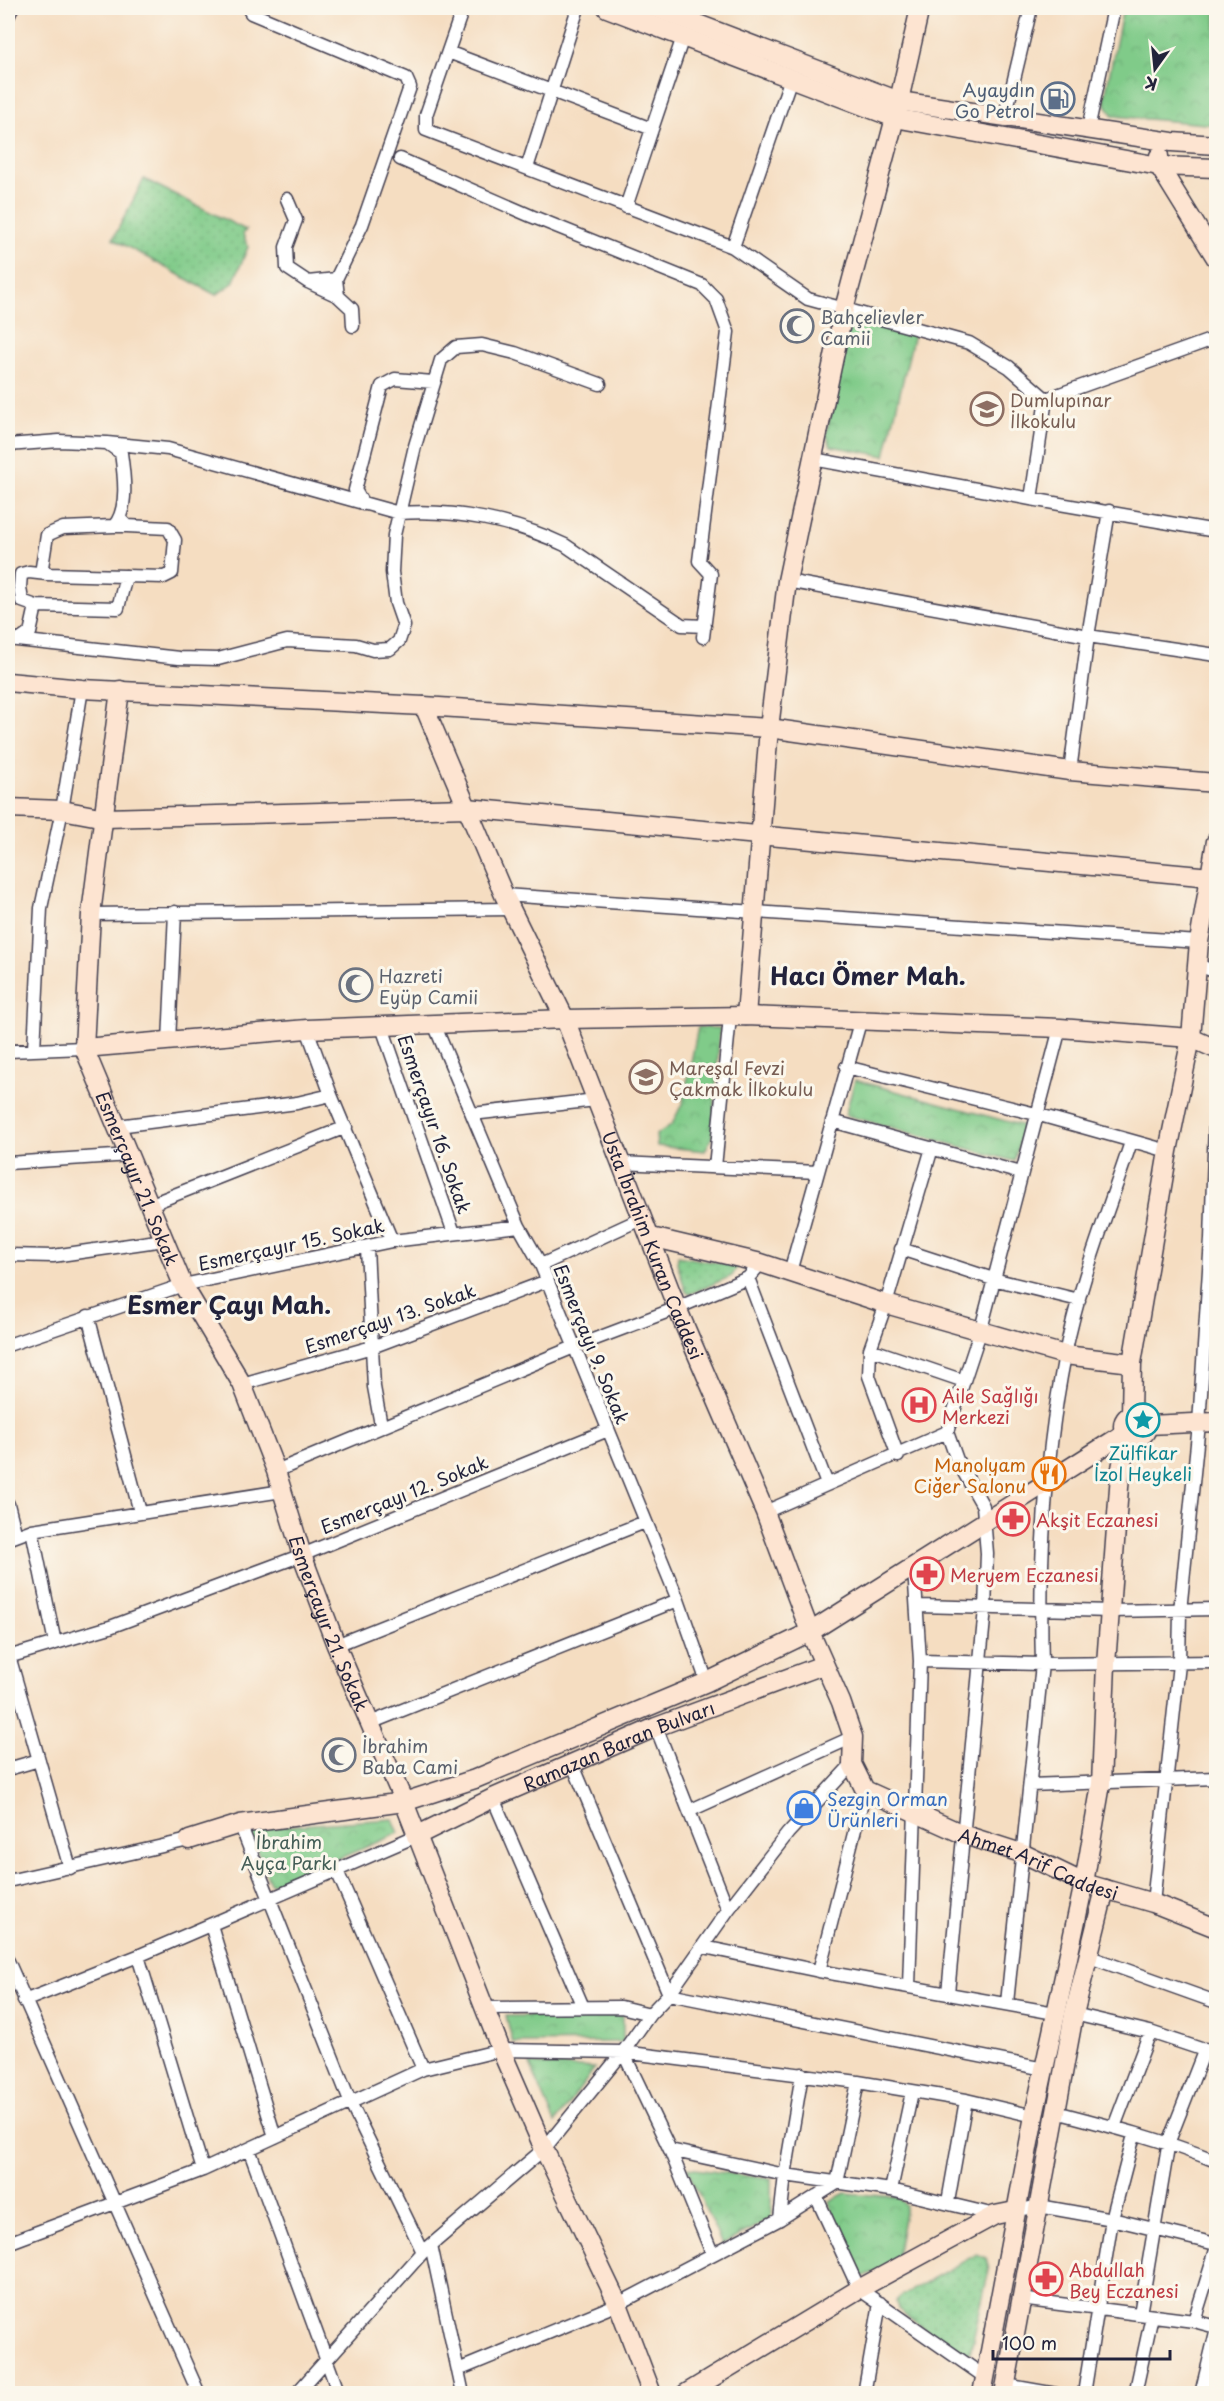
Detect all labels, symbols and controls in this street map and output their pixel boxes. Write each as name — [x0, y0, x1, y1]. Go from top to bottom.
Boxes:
north arrow — [1125, 39, 1185, 99]
text: K — [1142, 71, 1160, 98]
place label: Ayaydın Go Petrol — [955, 76, 1035, 124]
fuel station icon: Ayaydın Go Petrol — [1040, 81, 1076, 117]
place label: Bahçelievler Camii — [820, 303, 924, 351]
mosque icon: Bahçelievler Camii — [779, 308, 815, 344]
place label: Dumlupınar İlkokulu — [1010, 386, 1112, 434]
school or university icon: Dumlupınar İlkokulu — [969, 391, 1005, 427]
district label: Hacı Ömer Mah. — [770, 957, 966, 993]
place label: Hazreti Eyüp Camii — [379, 962, 478, 1010]
mosque icon: Hazreti Eyüp Camii — [338, 967, 374, 1003]
street label: Esmerçayır 16. Sokak — [392, 1031, 478, 1217]
place label: Mareşal Fevzi Çakmak İlkokulu — [669, 1054, 813, 1102]
school or university icon: Mareşal Fevzi Çakmak İlkokulu — [628, 1059, 664, 1095]
street label: Esmerçayır 21. Sokak — [90, 1087, 187, 1269]
street label: Usta İbrahim Kuran Caddesi — [596, 1127, 711, 1363]
street label: Esmerçayır 15. Sokak — [195, 1211, 387, 1277]
street label: Esmerçayı 9. Sokak — [548, 1260, 636, 1428]
street label: Esmerçayı 13. Sokak — [301, 1276, 479, 1360]
district label: Esmer Çayı Mah. — [127, 1286, 331, 1322]
place label: Aile Sağlığı Merkezi — [942, 1382, 1039, 1430]
hospital icon: Aile Sağlığı Merkezi — [901, 1387, 937, 1423]
place icon: Zülfikar İzol Heykeli — [1125, 1402, 1161, 1438]
place label: Zülfikar İzol Heykeli — [1094, 1439, 1192, 1487]
street label: Esmerçayı 12. Sokak — [316, 1448, 492, 1540]
place label: Manolyam Ciğer Salonu — [913, 1451, 1026, 1499]
restaurant icon: Manolyam Ciğer Salonu — [1031, 1456, 1067, 1492]
pharmacy icon: Akşit Eczanesi — [995, 1501, 1031, 1537]
place label: Akşit Eczanesi — [1036, 1506, 1158, 1533]
street label: Esmerçayır 21. Sokak — [283, 1532, 376, 1715]
pharmacy icon: Meryem Eczanesi — [909, 1556, 945, 1592]
place label: Meryem Eczanesi — [950, 1561, 1099, 1588]
street label: Ramazan Baran Bulvarı — [518, 1693, 718, 1797]
place label: İbrahim Baba Cami — [362, 1732, 458, 1780]
mosque icon: İbrahim Baba Cami — [321, 1737, 357, 1773]
place label: Sezgin Orman Ürünleri — [827, 1785, 948, 1833]
shop icon: Sezgin Orman Ürünleri — [786, 1790, 822, 1826]
street label: Ahmet Arif Caddesi — [955, 1820, 1122, 1906]
park label: İbrahim Ayça Parkı — [241, 1828, 337, 1876]
place label: Abdullah Bey Eczanesi — [1069, 2256, 1179, 2304]
pharmacy icon: Abdullah Bey Eczanesi — [1028, 2261, 1064, 2297]
scale bar — [993, 2323, 1170, 2361]
text: 100 m — [1002, 2329, 1057, 2356]

